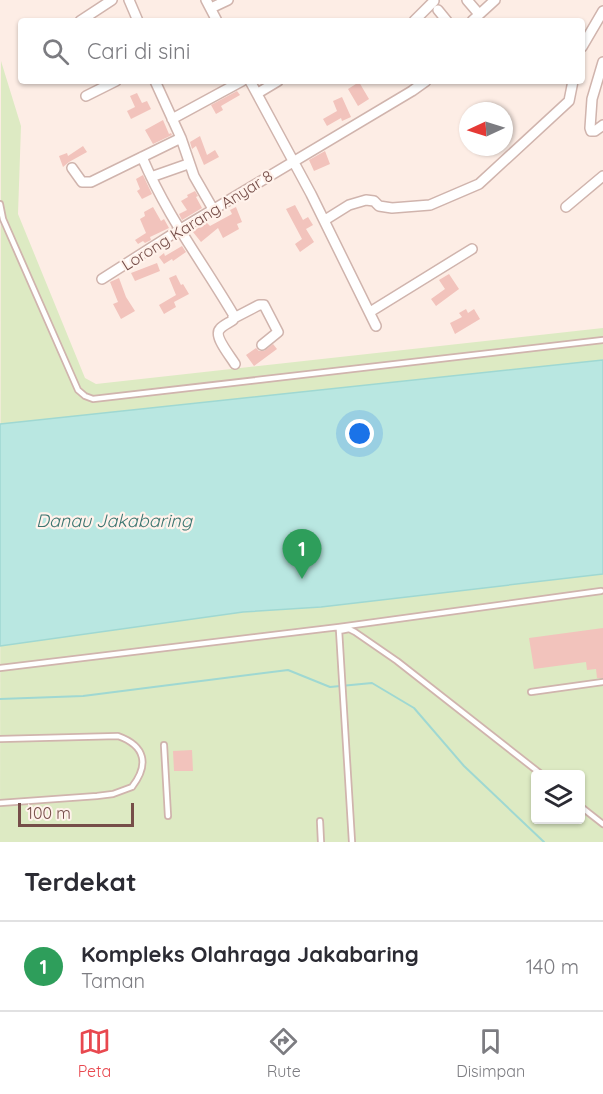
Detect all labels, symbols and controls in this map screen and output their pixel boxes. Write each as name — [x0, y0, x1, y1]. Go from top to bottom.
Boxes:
search box — [18, 18, 585, 84]
icon: search — [39, 35, 72, 68]
text: Cari di sini — [87, 37, 190, 65]
north arrow — [459, 102, 513, 156]
street label: Lorong Karang Anyar 8 — [118, 165, 276, 275]
your location — [345, 419, 374, 448]
water label: Danau Jakabaring — [36, 509, 194, 532]
pin: 1 — [282, 530, 322, 579]
map controls — [531, 770, 585, 824]
button: layers — [531, 770, 585, 824]
scale bar — [18, 800, 134, 828]
text: 100 m — [27, 803, 71, 823]
text: Terdekat — [24, 865, 137, 898]
text: Kompleks Olahraga Jakabaring — [81, 940, 419, 968]
text: 1 — [40, 954, 47, 979]
text: 140 m — [526, 954, 579, 979]
text: Taman — [81, 968, 145, 993]
tab: Peta — [78, 1025, 111, 1081]
tab: Rute — [267, 1025, 301, 1081]
tab: Disimpan — [456, 1025, 525, 1081]

